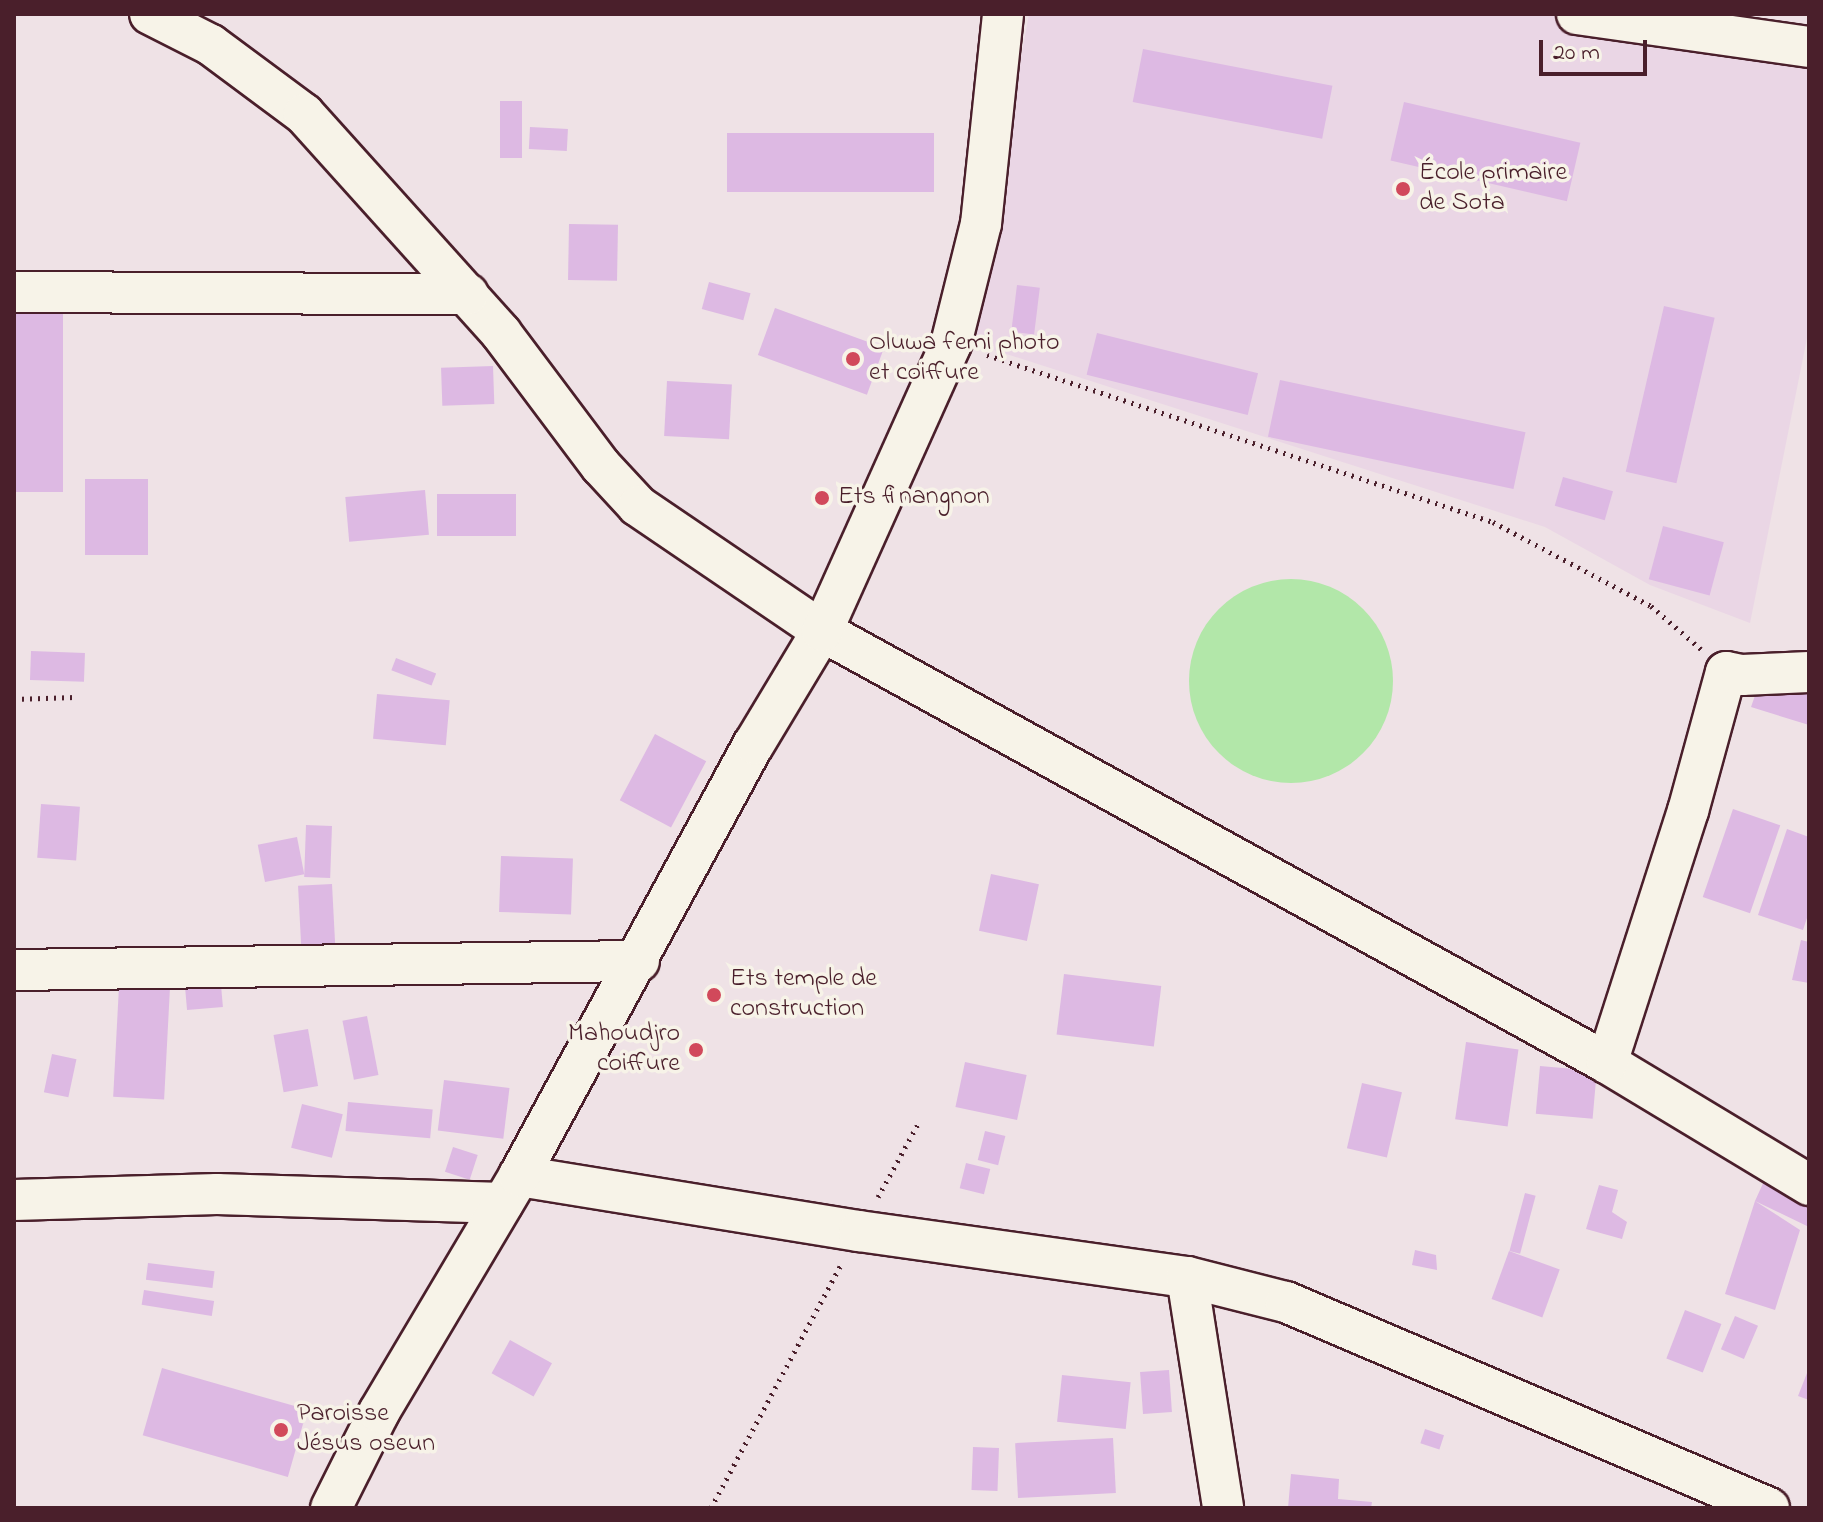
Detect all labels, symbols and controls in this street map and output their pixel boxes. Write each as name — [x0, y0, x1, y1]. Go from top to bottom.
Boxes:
scale bar — [1543, 24, 1651, 74]
text: 20 m — [1553, 36, 1600, 71]
place label: École primaire de Sota — [1419, 158, 1567, 220]
marker: École primaire de Sota — [1394, 180, 1412, 198]
place label: Oluwa femi photo et coiffure — [869, 328, 1059, 390]
marker: Oluwa femi photo et coiffure — [844, 350, 862, 368]
place label: Ets finangnon — [838, 482, 990, 514]
marker: Ets finangnon — [813, 489, 831, 507]
place label: Ets temple de construction — [730, 964, 877, 1026]
marker: Ets temple de construction — [705, 986, 723, 1004]
place label: Mahoudjro coiffure — [568, 1019, 680, 1080]
marker: Mahoudjro coiffure — [687, 1041, 705, 1059]
place label: Paroisse Jésus oseun — [297, 1399, 435, 1460]
marker: Paroisse Jésus oseun — [272, 1421, 290, 1439]

